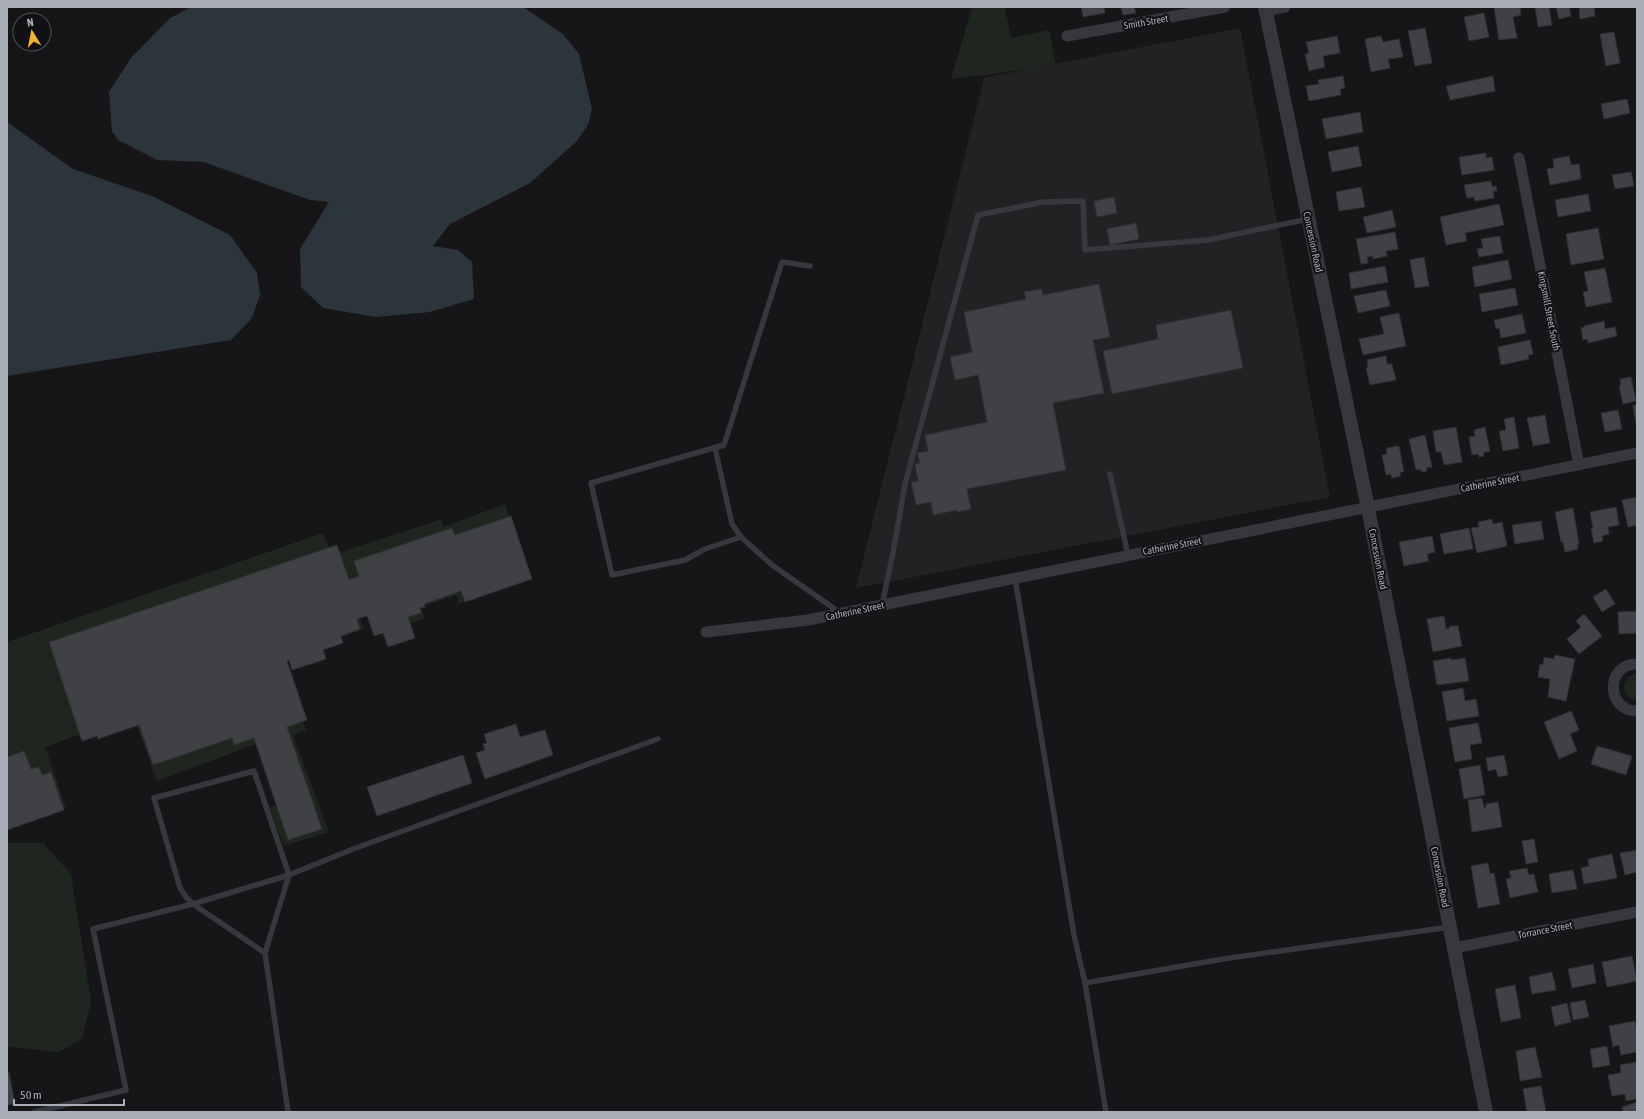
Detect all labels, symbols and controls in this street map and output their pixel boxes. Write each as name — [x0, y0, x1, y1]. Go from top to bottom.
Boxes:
north arrow — [12, 12, 52, 52]
street label: Smith Street — [1123, 13, 1169, 31]
text: N — [26, 16, 35, 29]
street label: Concession Road — [1301, 211, 1325, 274]
street label: Kingsmill Street South — [1536, 270, 1562, 352]
street label: Catherine Street — [1460, 472, 1520, 494]
street label: Concession Road — [1367, 528, 1389, 591]
street label: Catherine Street — [1142, 535, 1202, 557]
street label: Catherine Street — [825, 599, 885, 623]
street label: Concession Road — [1429, 846, 1451, 909]
street label: Torrance Street — [1517, 919, 1573, 941]
scale bar — [14, 1081, 124, 1107]
text: 50 m — [20, 1088, 42, 1102]

